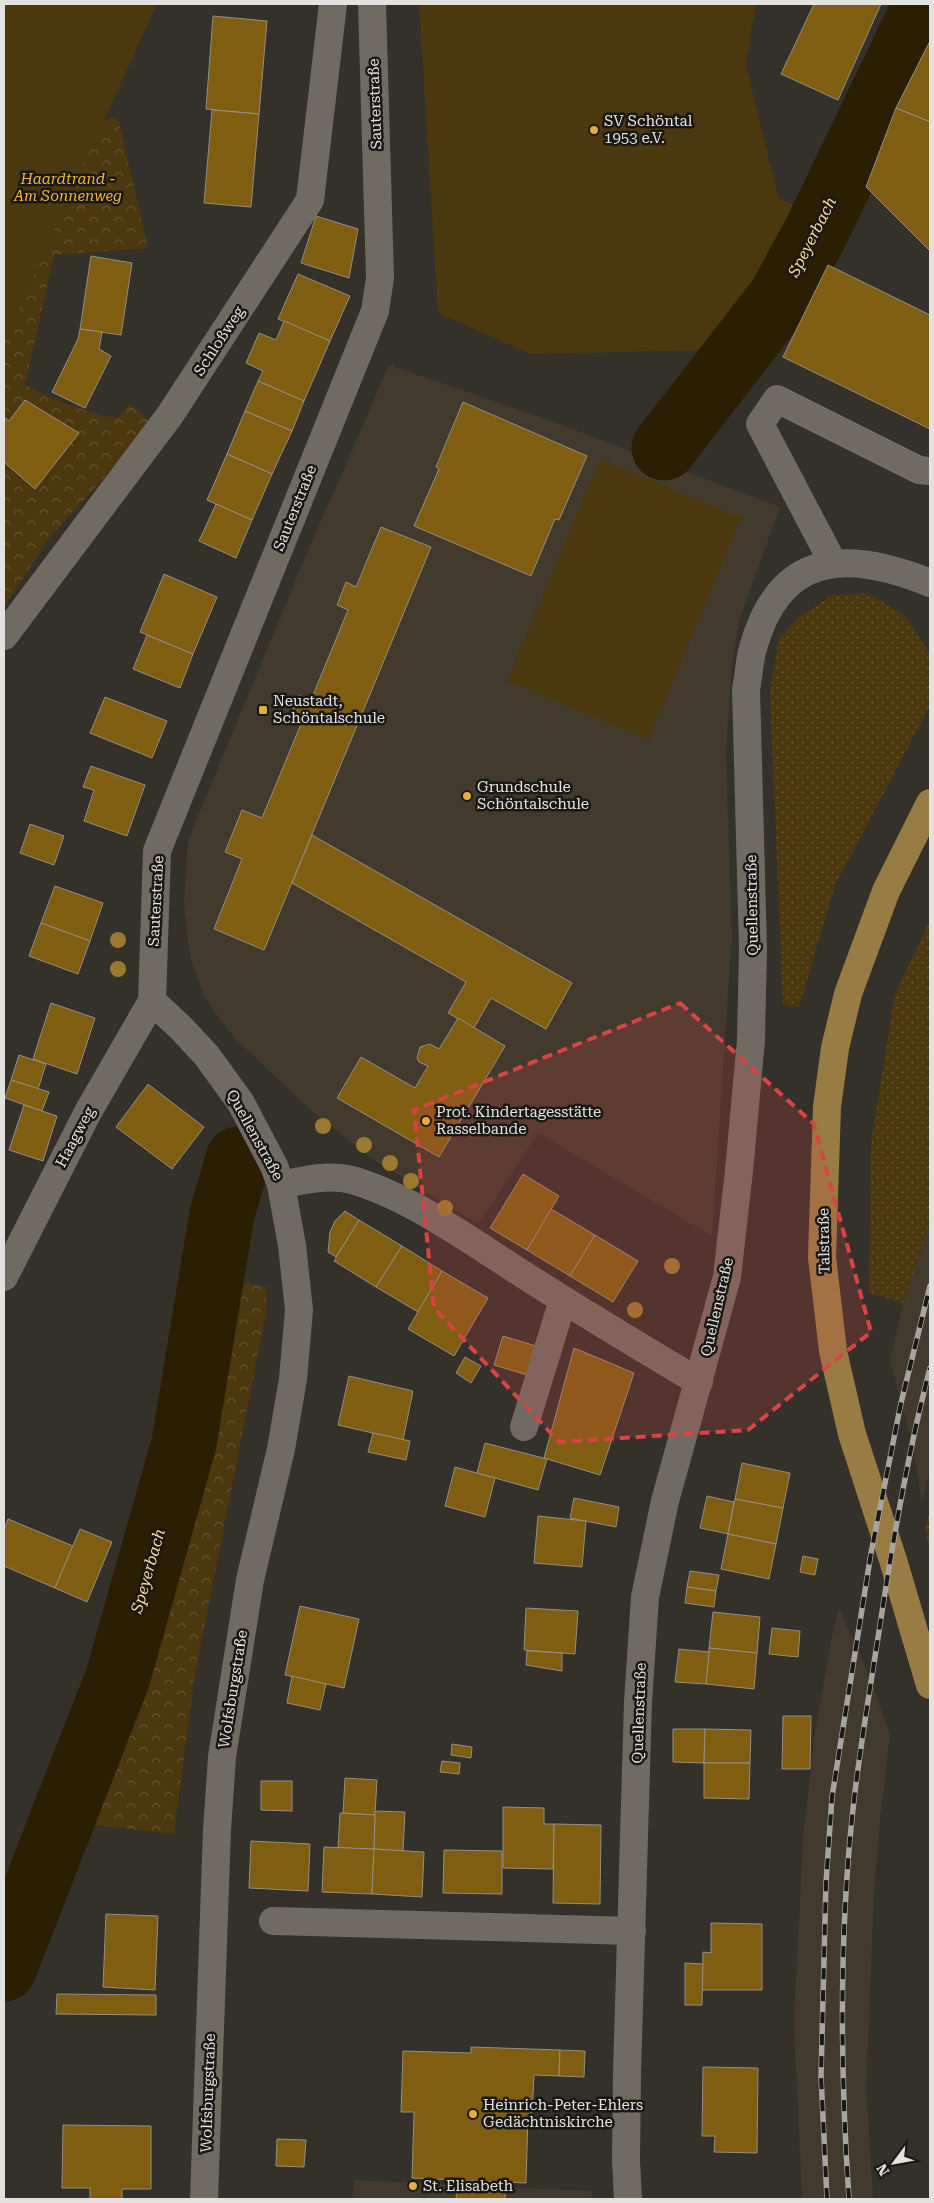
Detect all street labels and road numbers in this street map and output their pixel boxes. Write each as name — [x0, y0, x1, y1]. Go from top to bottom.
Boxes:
street label: Sauterstraße — [364, 58, 386, 150]
street label: Schloßweg — [190, 302, 248, 379]
street label: Sauterstraße — [270, 462, 320, 554]
street label: Quellenstraße — [742, 854, 762, 956]
street label: Sauterstraße — [145, 855, 167, 947]
street label: Quellenstraße — [223, 1086, 287, 1184]
street label: Haagweg — [52, 1103, 99, 1170]
street label: Talstraße — [814, 1208, 834, 1274]
street label: Quellenstraße — [697, 1256, 737, 1358]
street label: Wolfsburgstraße — [215, 1629, 251, 1749]
street label: Quellenstraße — [628, 1662, 650, 1764]
street label: Wolfsburgstraße — [197, 2033, 219, 2153]

